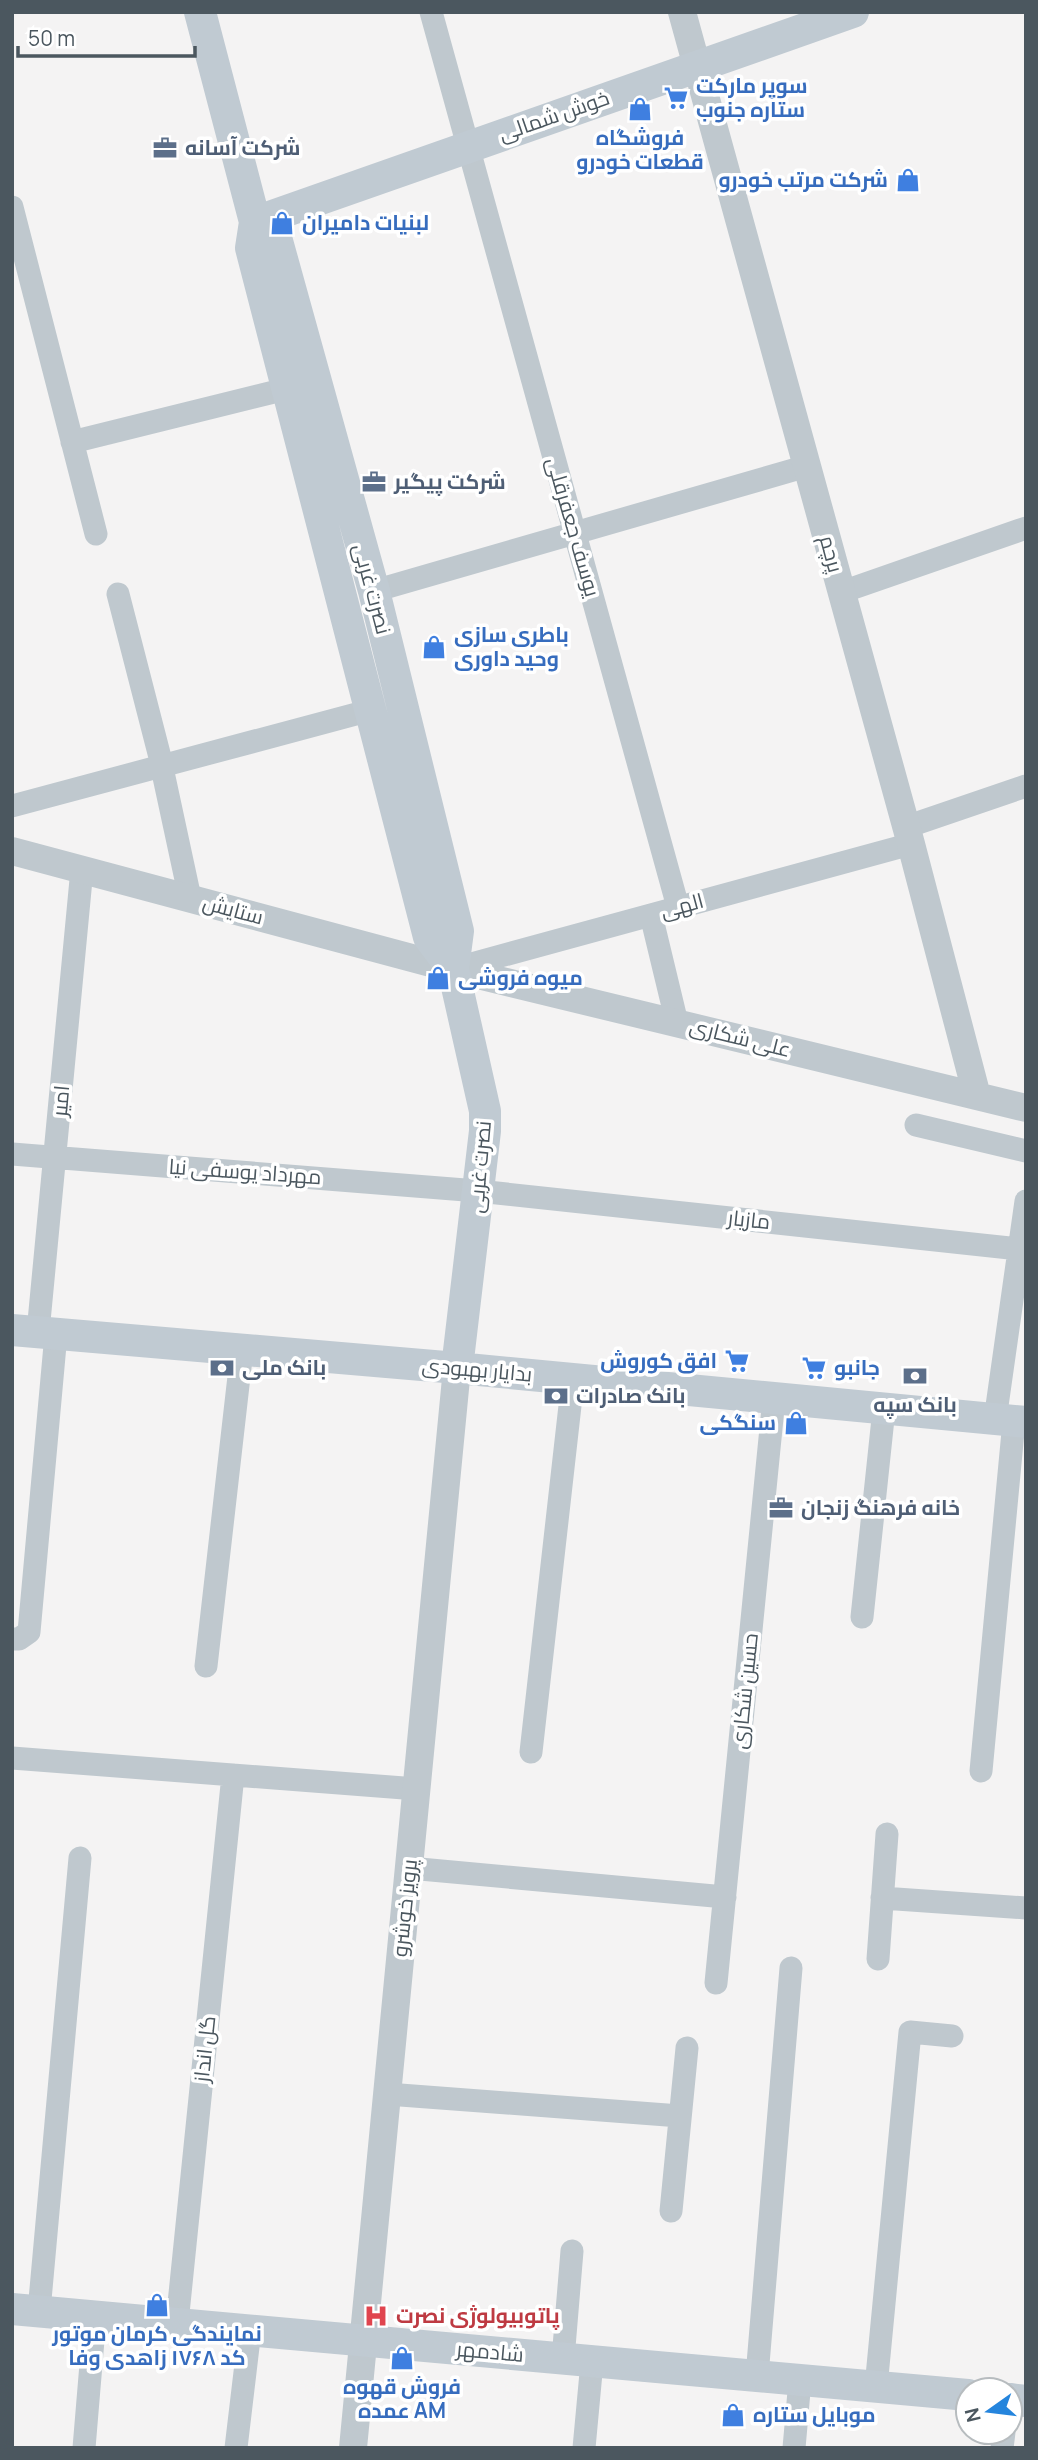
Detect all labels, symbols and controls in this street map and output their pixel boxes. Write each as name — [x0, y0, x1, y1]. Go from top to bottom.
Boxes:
scale bar — [18, 14, 194, 58]
text: 50 m — [28, 24, 75, 52]
place label: سوپر مارکت ستاره جنوب — [696, 71, 808, 123]
street label: خوش شمالی — [495, 83, 613, 147]
supermarket icon: سوپر مارکت ستاره جنوب — [662, 84, 690, 112]
shop icon: فروشگاه قطعات خودرو — [626, 95, 654, 123]
place label: فروشگاه قطعات خودرو — [576, 123, 704, 175]
place label: شرکت آسانه — [185, 133, 300, 161]
office icon: شرکت آسانه — [151, 134, 179, 162]
place label: شرکت مرتب خودرو — [719, 165, 888, 193]
shop icon: شرکت مرتب خودرو — [894, 166, 922, 194]
place label: لبنیات دامیران — [302, 208, 429, 236]
shop icon: لبنیات دامیران — [268, 209, 296, 237]
street label: یوسف جعفرقلی — [541, 454, 607, 600]
place label: شرکت پیگیر — [393, 467, 506, 497]
office icon: شرکت پیگیر — [360, 468, 388, 496]
street label: پرچم — [813, 532, 850, 576]
street label: نصرت غربی — [347, 540, 398, 637]
place label: باطری سازی وحید داوری — [454, 620, 569, 672]
shop icon: باطری سازی وحید داوری — [420, 633, 448, 661]
street label: الهی — [657, 886, 707, 924]
street label: ستایش — [200, 888, 267, 931]
place label: میوه فروشی — [458, 963, 583, 991]
shop icon: میوه فروشی — [424, 964, 452, 992]
street label: علی شکاری — [687, 1011, 794, 1063]
street label: امیر — [45, 1084, 75, 1119]
street label: نصرت غربی — [461, 1119, 497, 1214]
street label: مهرداد یوسفی نیا — [168, 1152, 322, 1190]
street label: مازیار — [725, 1203, 772, 1235]
place label: افق کوروش — [600, 1346, 717, 1374]
supermarket icon: افق کوروش — [723, 1347, 751, 1375]
street label: بدایار بهبودی — [421, 1350, 533, 1388]
place label: بانک ملی — [242, 1353, 326, 1381]
place label: جانبو — [834, 1353, 880, 1381]
bank icon: بانک ملی — [208, 1354, 236, 1382]
supermarket icon: جانبو — [800, 1354, 828, 1382]
bank icon: بانک سپه — [901, 1362, 929, 1390]
place label: بانک صادرات — [576, 1381, 686, 1409]
bank icon: بانک صادرات — [542, 1382, 570, 1410]
place label: بانک سپه — [873, 1390, 957, 1419]
place label: سنگکی — [699, 1408, 776, 1436]
shop icon: سنگکی — [782, 1409, 810, 1437]
place label: خانه فرهنگ زنجان — [801, 1493, 960, 1521]
office icon: خانه فرهنگ زنجان — [767, 1494, 795, 1522]
street label: حسین شکاری — [724, 1632, 764, 1750]
street label: پرویز خوشرو — [385, 1857, 424, 1958]
street label: گل انداز — [186, 2014, 221, 2085]
shop icon: نمایندگی کرمان موتور کد ۱۷۶۸ زاهدی وفا — [143, 2291, 171, 2319]
place label: پاتوبیولوژی نصرت — [396, 2301, 560, 2331]
hospital icon: پاتوبیولوژی نصرت — [362, 2302, 390, 2330]
place label: نمایندگی کرمان موتور کد ۱۷۶۸ زاهدی وفا — [51, 2319, 262, 2371]
street label: شادمهر — [454, 2334, 525, 2368]
shop icon: فروش قهوه عمده AM — [388, 2344, 416, 2372]
place label: فروش قهوه عمده AM — [343, 2372, 461, 2424]
north arrow — [954, 2376, 1024, 2446]
place label: موبایل ستاره — [753, 2400, 876, 2428]
shop icon: موبایل ستاره — [719, 2401, 747, 2429]
text: N — [958, 2405, 987, 2425]

